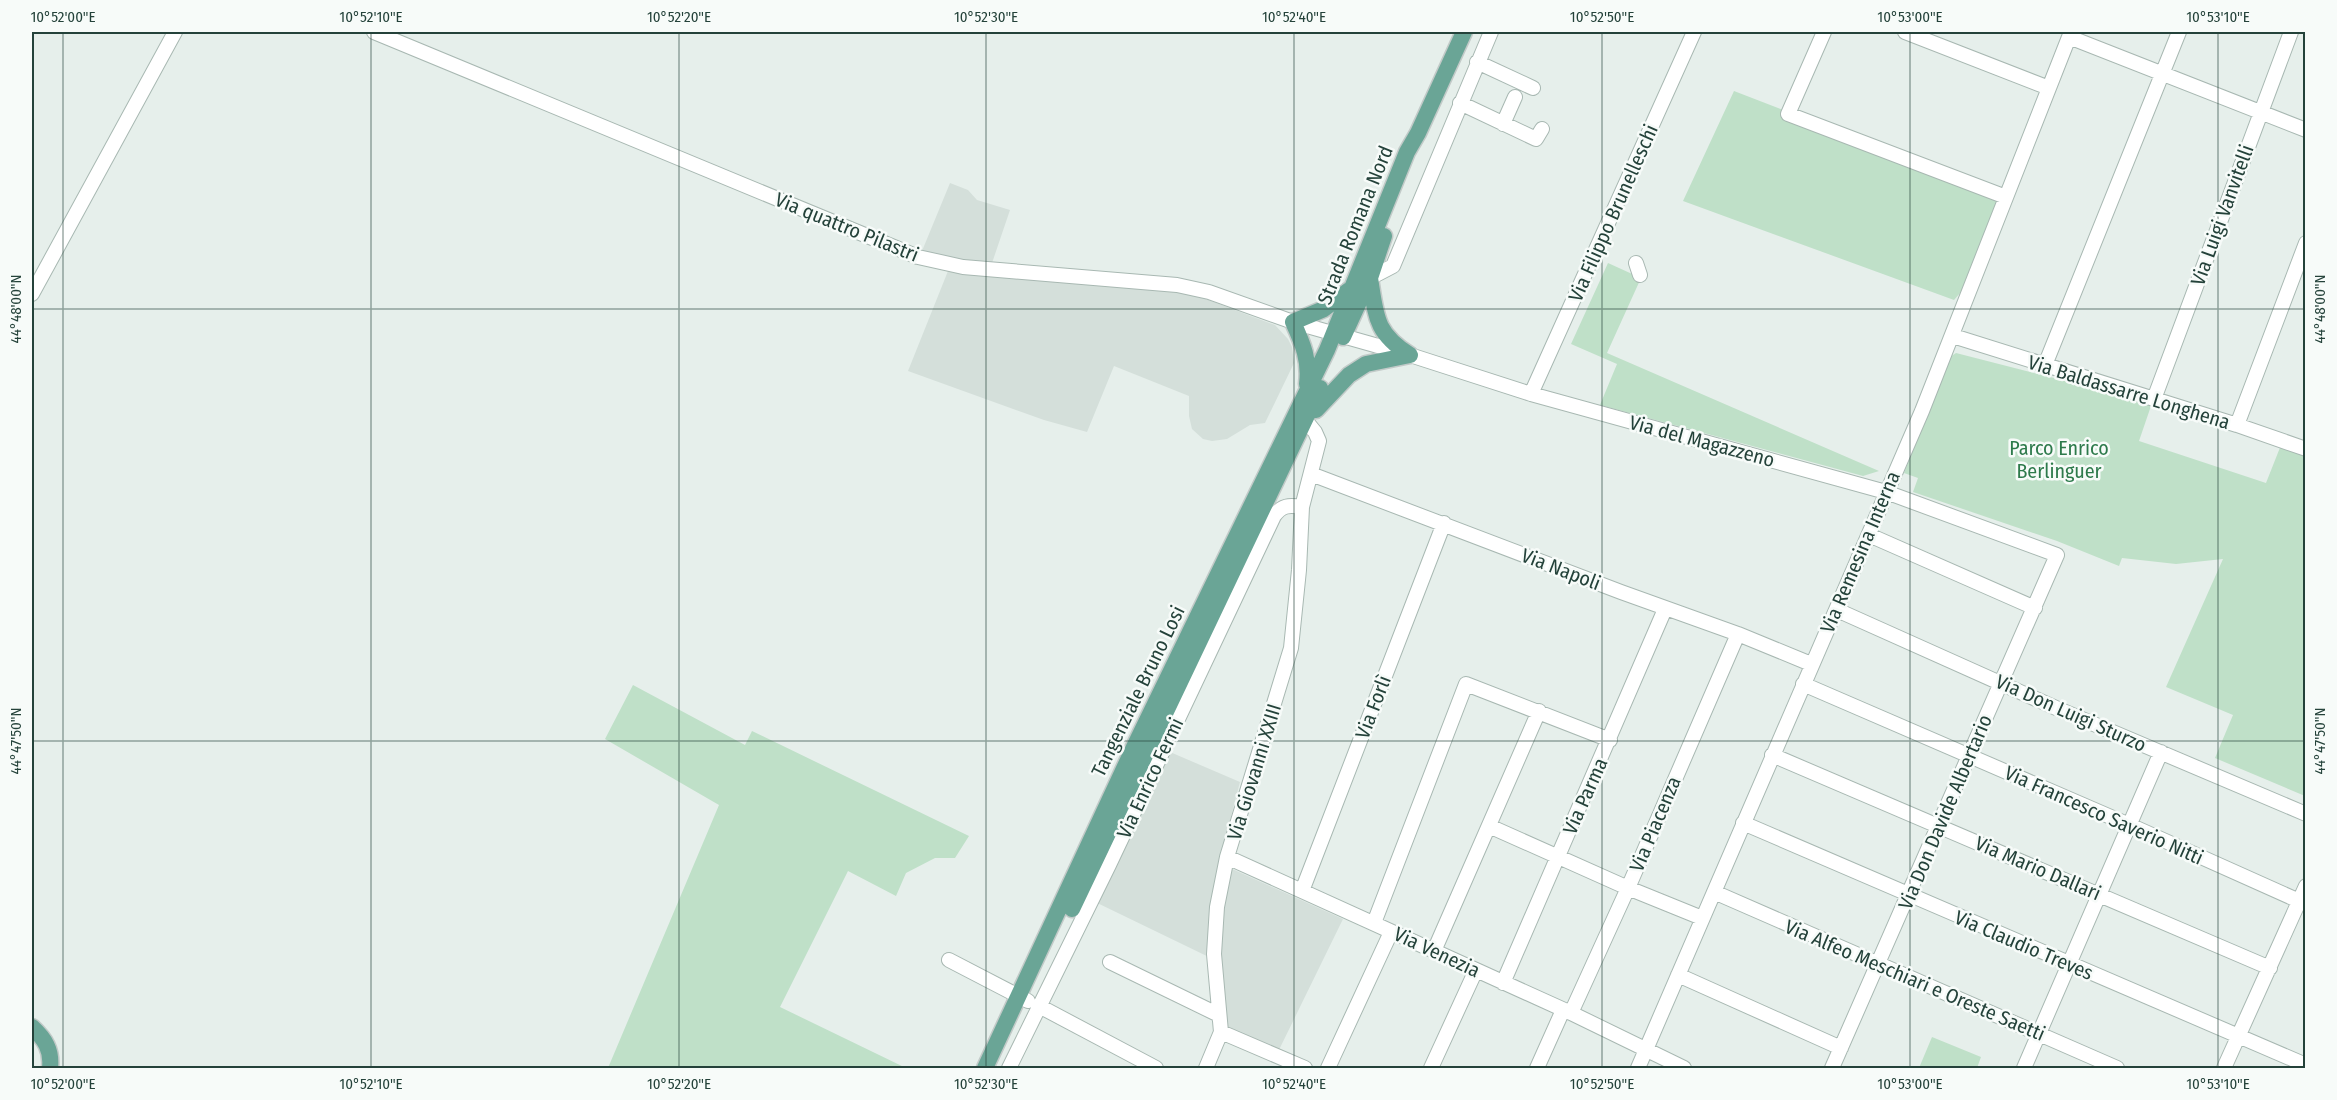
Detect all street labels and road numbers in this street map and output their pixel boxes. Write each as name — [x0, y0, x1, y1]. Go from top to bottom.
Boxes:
street label: Via Filippo Brunelleschi — [1563, 121, 1663, 305]
street label: Via Luigi Vanvitelli — [2185, 141, 2259, 289]
street label: Strada Romana Nord — [1312, 142, 1398, 308]
street label: Via quattro Pilastri — [772, 187, 922, 267]
street label: Via Baldassarre Longhena — [2025, 350, 2233, 434]
street label: Via del Magazzeno — [1627, 410, 1777, 472]
street label: Via Remesina Interna — [1815, 468, 1905, 636]
street label: Via Napoli — [1518, 543, 1604, 595]
street label: Tangenziale Bruno Losi — [1086, 602, 1190, 780]
street label: Via Don Luigi Sturzo — [1992, 669, 2150, 757]
street label: Via Forlì — [1350, 672, 1396, 742]
street label: Via Giovanni XXIII — [1222, 701, 1286, 843]
street label: Via Don Davide Albertario — [1893, 711, 1997, 913]
street label: Via Enrico Fermi — [1112, 714, 1188, 842]
street label: Via Parma — [1558, 754, 1612, 838]
street label: Via Francesco Saverio Nitti — [2001, 760, 2207, 870]
street label: Via Piacenza — [1624, 773, 1686, 875]
street label: Via Mario Dallari — [1972, 831, 2104, 905]
street label: Via Claudio Treves — [1951, 905, 2097, 985]
street label: Via Alfeo Meschiari e Oreste Saetti — [1781, 914, 2049, 1046]
street label: Via Venezia — [1390, 922, 1484, 982]

